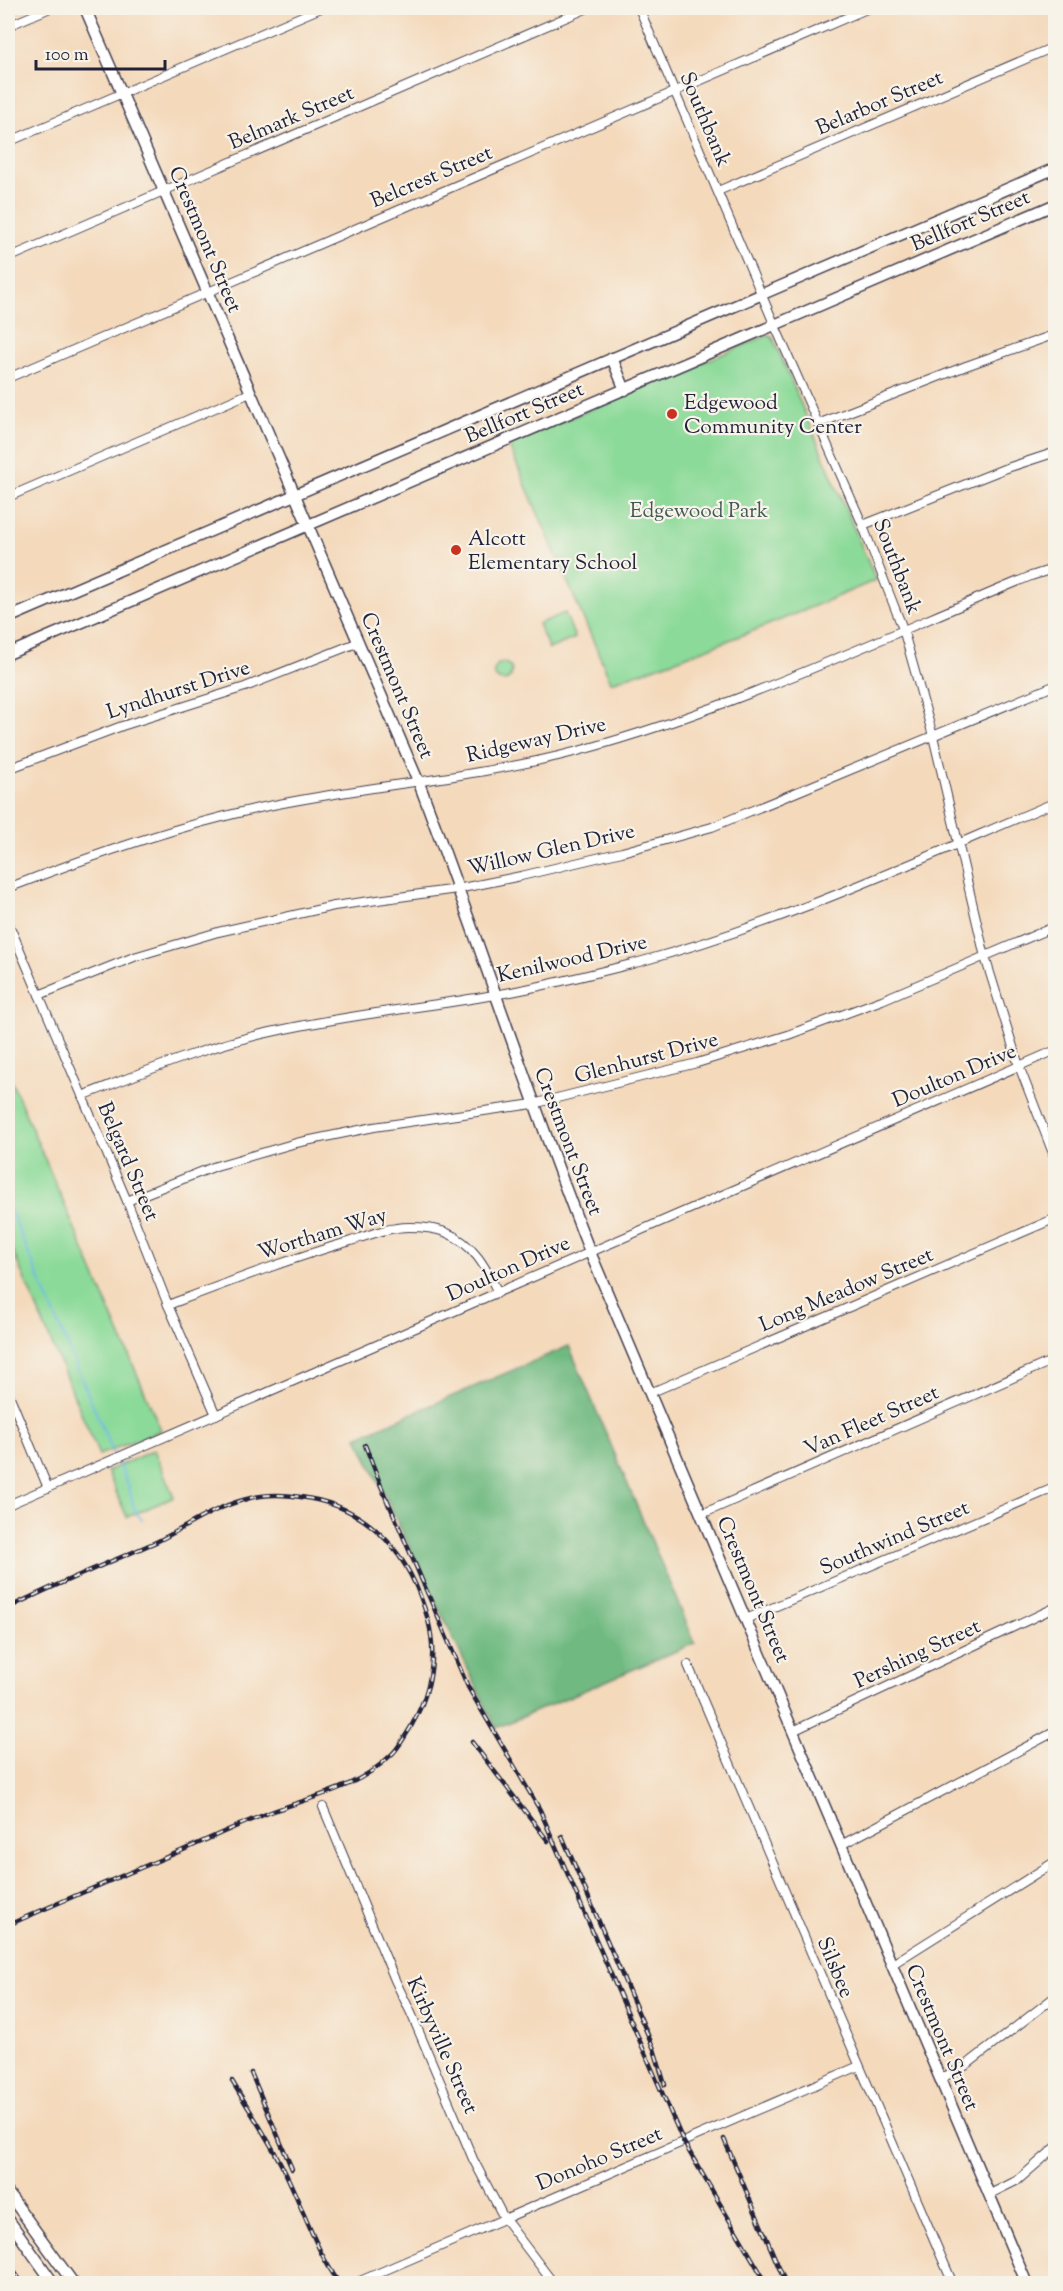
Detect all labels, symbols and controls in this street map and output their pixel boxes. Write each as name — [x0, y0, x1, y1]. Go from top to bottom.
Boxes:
scale bar — [36, 33, 165, 71]
text: 100 m — [45, 43, 89, 69]
street label: Belarbor Street — [812, 64, 948, 144]
street label: Southbank — [671, 68, 738, 172]
street label: Belmark Street — [225, 79, 359, 159]
street label: Belcrest Street — [366, 139, 497, 217]
street label: Crestmont Street — [160, 162, 249, 318]
street label: Bellfort Street — [907, 183, 1035, 260]
street label: Bellfort Street — [461, 375, 589, 452]
place label: Edgewood Community Center — [684, 389, 862, 443]
marker: Edgewood Community Center — [665, 407, 679, 421]
park label: Edgewood Park — [630, 497, 769, 527]
street label: Southbank — [864, 514, 928, 619]
place label: Alcott Elementary School — [468, 525, 638, 579]
marker: Alcott Elementary School — [449, 543, 463, 557]
street label: Crestmont Street — [352, 608, 441, 764]
street label: Lyndhurst Drive — [103, 654, 254, 728]
street label: Ridgeway Drive — [464, 710, 609, 772]
street label: Willow Glen Drive — [465, 817, 638, 885]
street label: Kenilwood Drive — [495, 928, 650, 992]
street label: Glenhurst Drive — [571, 1025, 722, 1093]
street label: Doulton Drive — [888, 1037, 1021, 1116]
street label: Crestmont Street — [525, 1063, 609, 1220]
street label: Belgard Street — [89, 1098, 166, 1226]
street label: Wortham Way — [254, 1201, 391, 1269]
street label: Doulton Drive — [442, 1229, 575, 1310]
street label: Long Meadow Street — [755, 1241, 938, 1341]
street label: Van Fleet Street — [800, 1379, 944, 1465]
street label: Southwind Street — [815, 1494, 974, 1584]
street label: Crestmont Street — [708, 1512, 797, 1668]
street label: Pershing Street — [850, 1612, 986, 1697]
street label: Silsbee — [808, 1933, 860, 2003]
street label: Crestmont Street — [897, 1960, 986, 2116]
street label: Kirbyville Street — [398, 1973, 485, 2119]
street label: Donoho Street — [532, 2120, 667, 2200]

